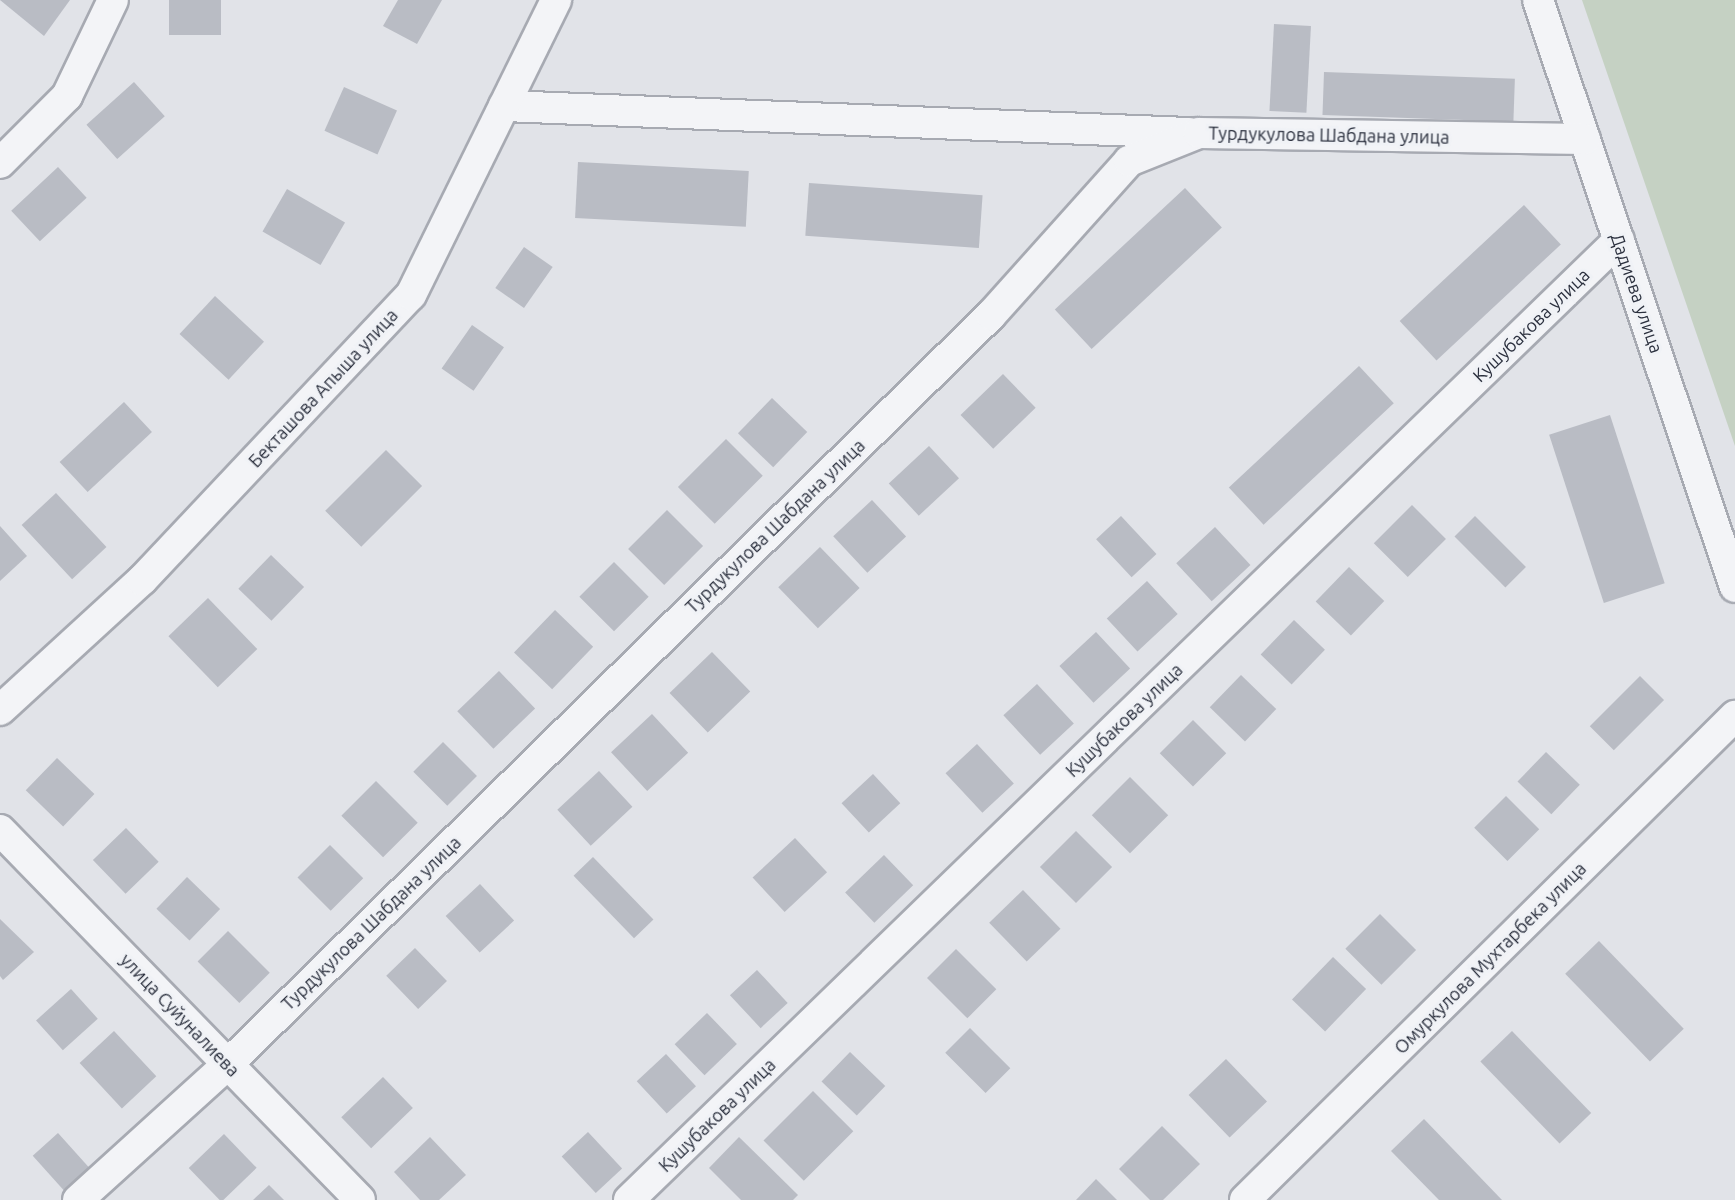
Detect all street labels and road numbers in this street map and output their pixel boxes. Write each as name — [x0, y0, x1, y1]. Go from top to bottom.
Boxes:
street label: Турдукулова Шабдана улица — [1208, 122, 1450, 148]
street label: Дадиева улица — [1606, 230, 1668, 356]
street label: Кушубакова улица — [1468, 264, 1594, 386]
street label: Бекташова Апыша улица — [244, 304, 402, 472]
street label: Турдукулова Шабдана улица — [681, 435, 869, 617]
street label: Кушубакова улица — [1061, 659, 1187, 781]
street label: Турдукулова Шабдана улица — [277, 832, 465, 1014]
street label: Омуркулова Мухтарбека улица — [1390, 858, 1590, 1058]
street label: улица Суйуналиева — [116, 949, 244, 1081]
street label: Кушубакова улица — [654, 1054, 780, 1176]

